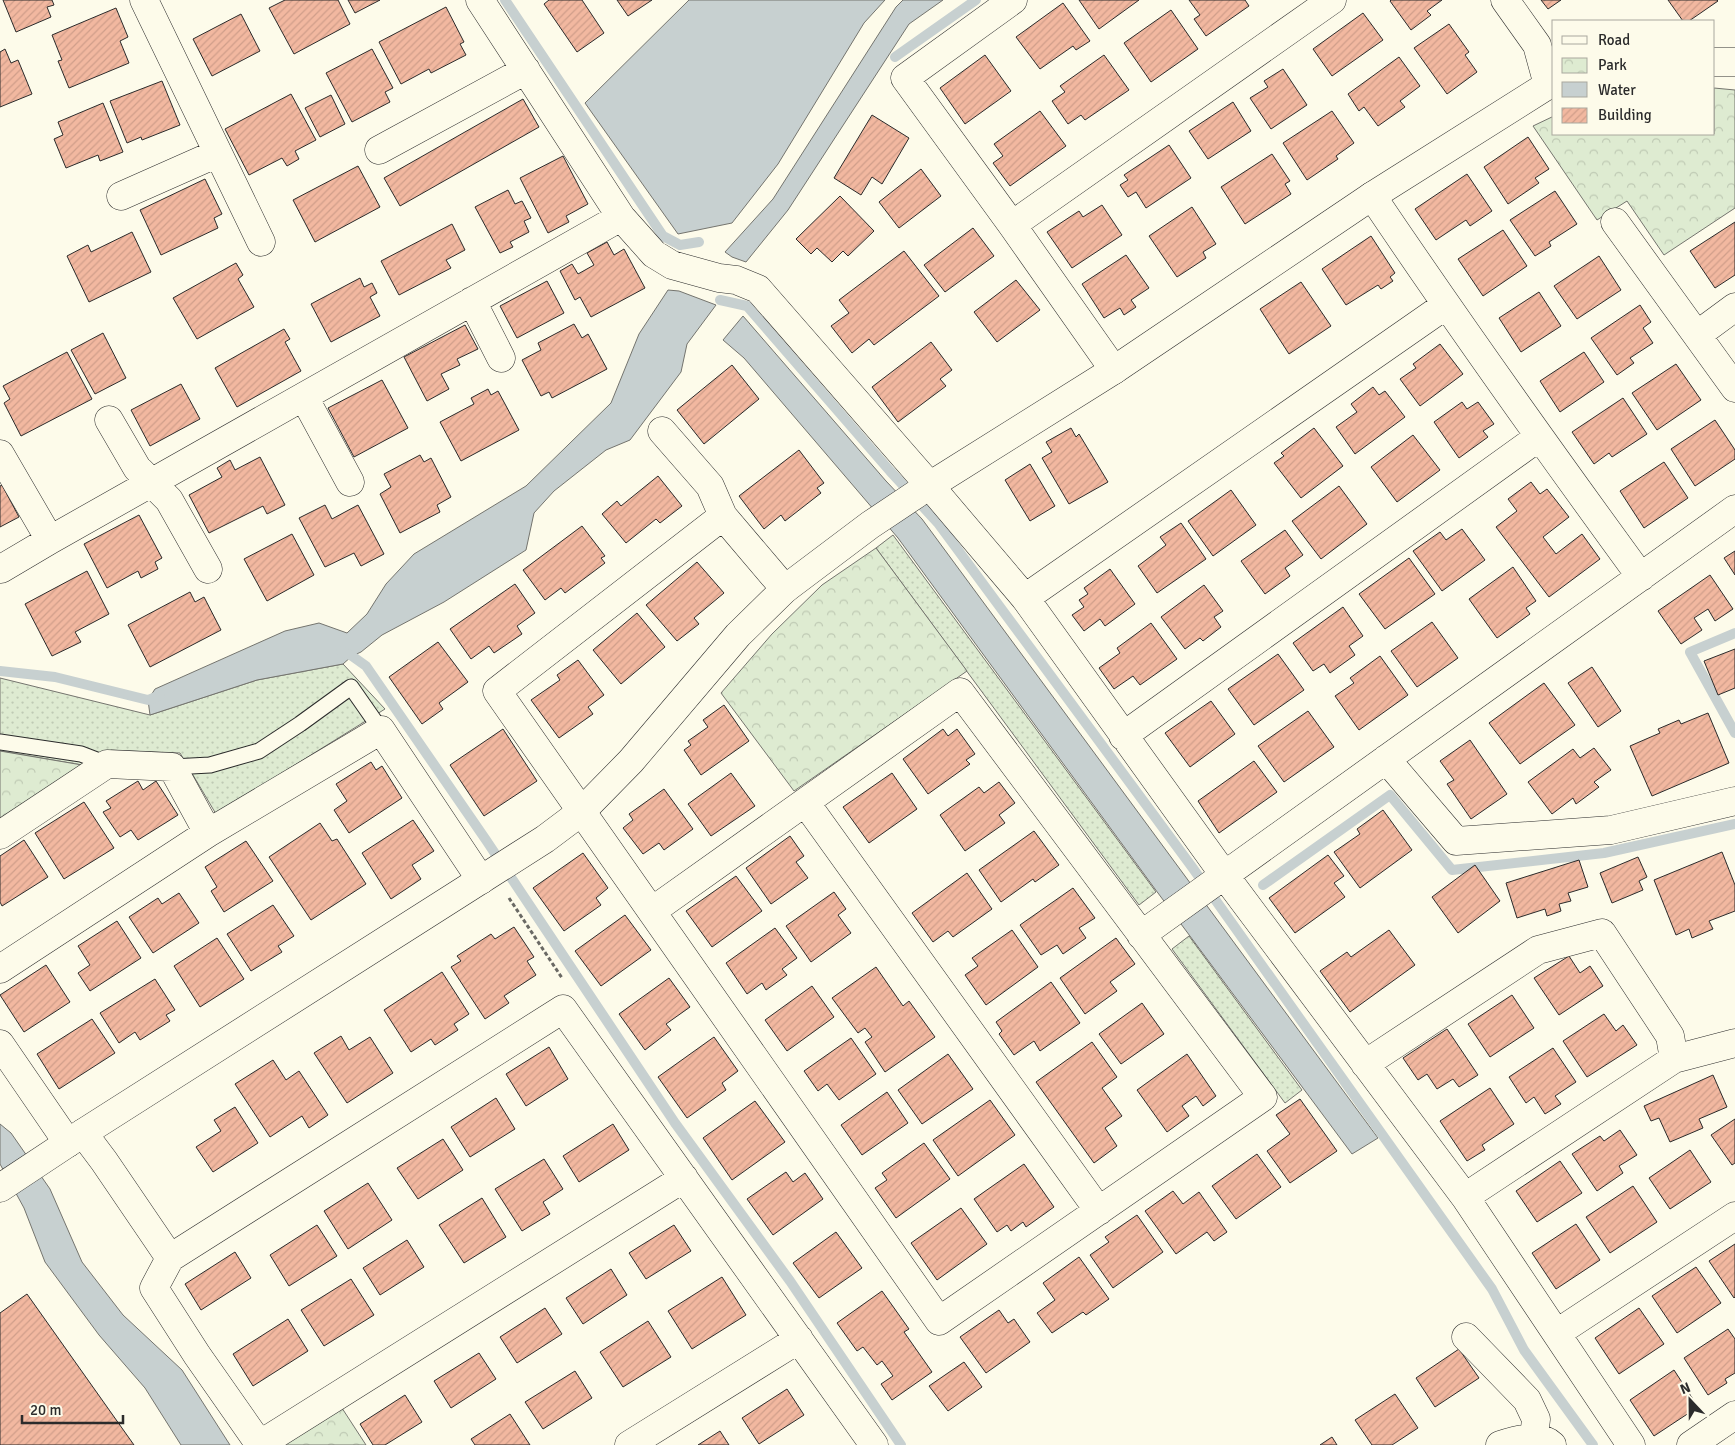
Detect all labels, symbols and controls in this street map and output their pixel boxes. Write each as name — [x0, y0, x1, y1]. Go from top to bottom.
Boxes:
legend — [1552, 20, 1715, 135]
text: Road — [1598, 31, 1630, 49]
text: Park — [1598, 56, 1627, 74]
text: Water — [1598, 81, 1636, 99]
text: Building — [1598, 106, 1652, 124]
north arrow — [1665, 1375, 1715, 1425]
text: N — [1678, 1379, 1693, 1398]
scale bar — [22, 1392, 124, 1424]
text: 20 m — [30, 1401, 61, 1419]

